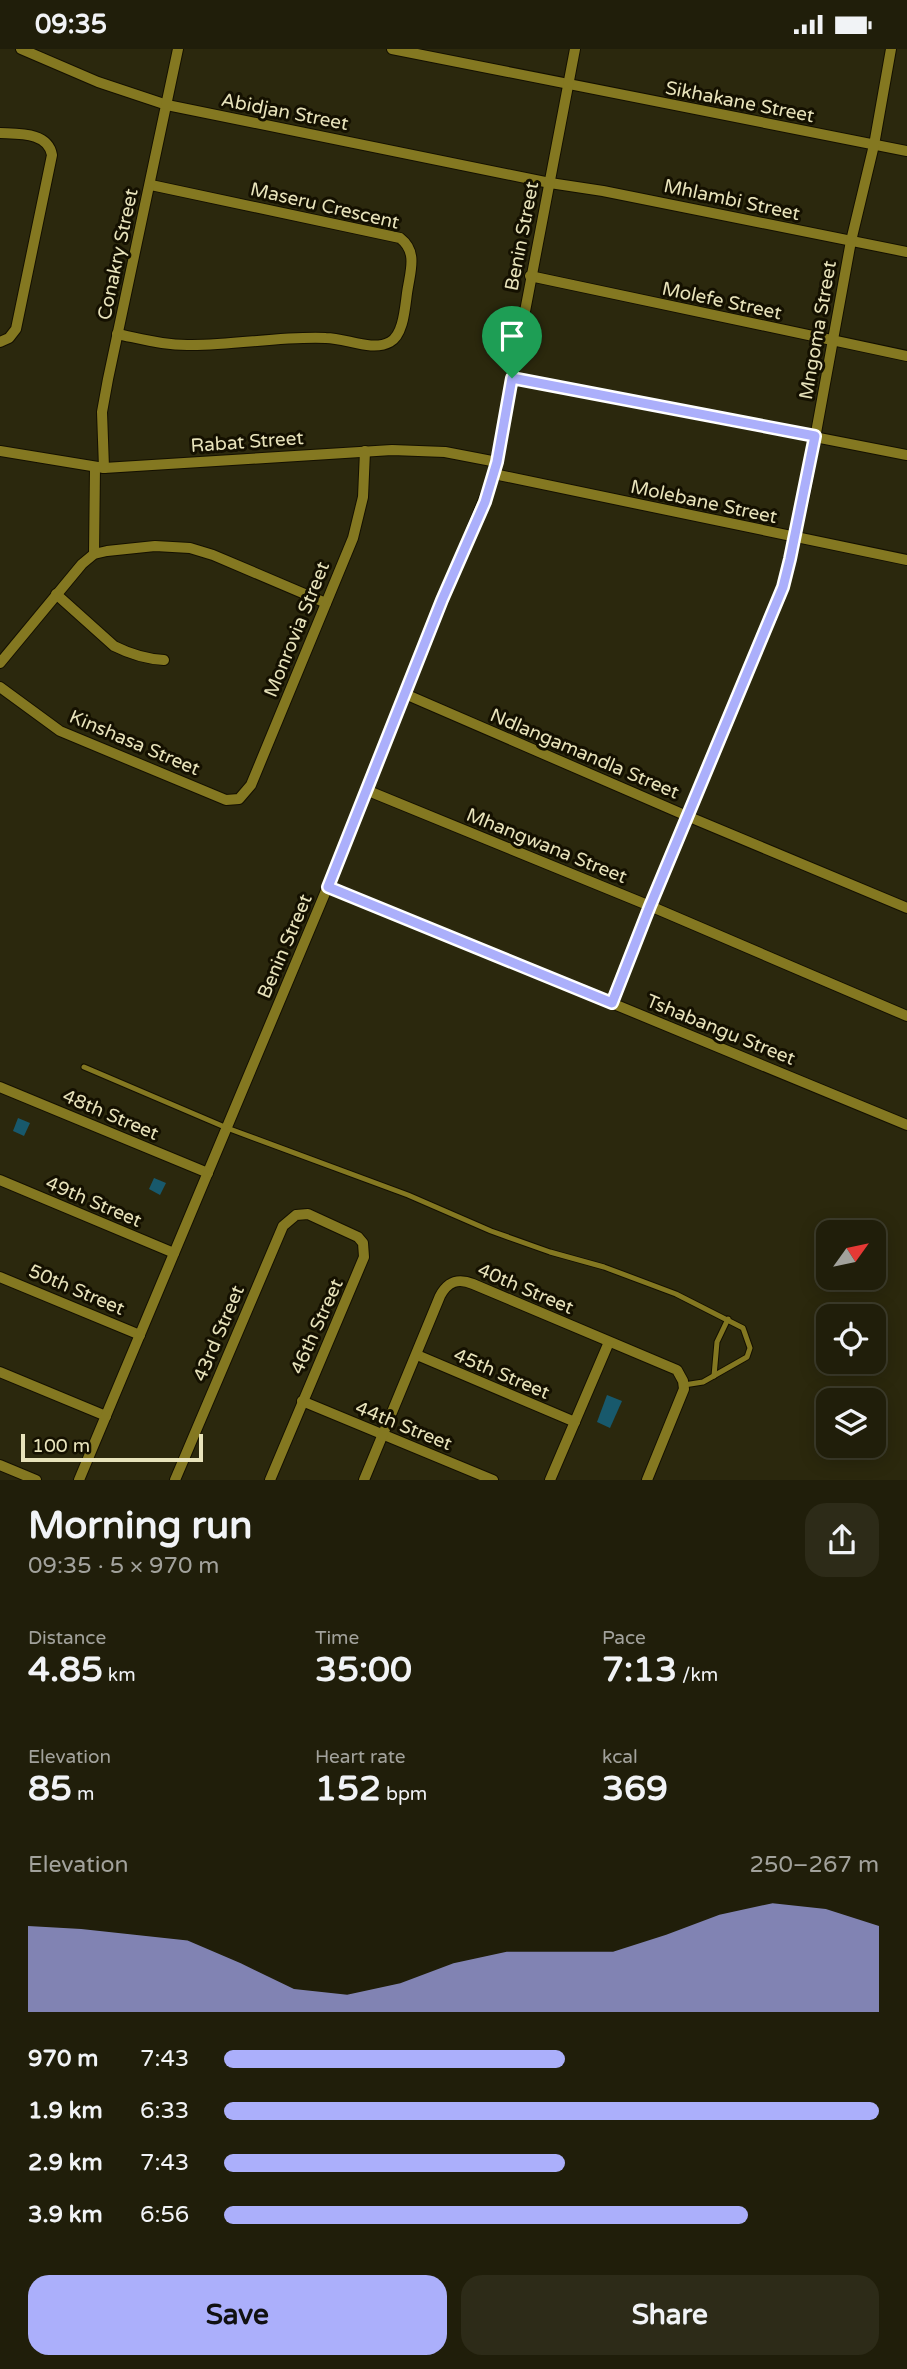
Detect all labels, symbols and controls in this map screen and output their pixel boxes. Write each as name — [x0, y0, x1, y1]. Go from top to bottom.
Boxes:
text: 09:35 — [35, 9, 107, 40]
street label: Sikhakane Street — [663, 77, 816, 127]
street label: Abidjan Street — [219, 89, 350, 135]
street label: Mhlambi Street — [662, 175, 802, 225]
street label: Maseru Crescent — [248, 178, 401, 234]
street label: Benin Street — [501, 180, 543, 293]
street label: Conakry Street — [93, 186, 143, 322]
street label: Mngoma Street — [795, 259, 841, 401]
street label: Molefe Street — [660, 278, 784, 324]
pin — [482, 306, 542, 378]
icon: arrive — [493, 317, 531, 355]
street label: Rabat Street — [190, 427, 304, 457]
street label: Molebane Street — [628, 476, 779, 528]
street label: Monrovia Street — [260, 558, 334, 700]
street label: Ndlangamandla Street — [487, 704, 682, 804]
street label: Kinshasa Street — [66, 706, 203, 780]
street label: Mhangwana Street — [463, 804, 630, 888]
street label: Benin Street — [253, 891, 317, 1002]
street label: Tshabangu Street — [643, 990, 798, 1070]
street label: 48th Street — [59, 1085, 162, 1145]
street label: 49th Street — [42, 1172, 145, 1232]
north arrow — [816, 1220, 886, 1290]
map controls — [816, 1220, 886, 1458]
street label: 40th Street — [474, 1259, 577, 1319]
street label: 50th Street — [25, 1260, 128, 1320]
street label: 46th Street — [286, 1275, 348, 1377]
street label: 43rd Street — [189, 1282, 249, 1385]
button: locate — [816, 1304, 886, 1374]
street label: 45th Street — [450, 1344, 553, 1404]
button: layers — [816, 1388, 886, 1458]
street label: 44th Street — [352, 1397, 455, 1455]
scale bar — [21, 1431, 203, 1463]
text: 100 m — [32, 1435, 90, 1457]
text: Morning run — [28, 1503, 252, 1549]
button: share — [805, 1503, 879, 1577]
text: 09:35 · 5 × 970 m — [28, 1552, 219, 1580]
text: Distance — [28, 1627, 106, 1649]
text: Time — [315, 1627, 359, 1649]
text: Pace — [602, 1627, 646, 1649]
text: 4.85 — [28, 1649, 103, 1691]
text: 35:00 — [315, 1649, 412, 1691]
text: 7:13 — [602, 1649, 677, 1691]
text: km — [103, 1664, 136, 1686]
text: /km — [677, 1664, 718, 1686]
text: Elevation — [28, 1746, 111, 1768]
text: Heart rate — [315, 1746, 406, 1768]
text: kcal — [602, 1746, 638, 1768]
text: 85 — [28, 1768, 72, 1810]
text: 152 — [315, 1768, 381, 1810]
text: 369 — [602, 1768, 668, 1810]
text: m — [72, 1783, 94, 1805]
text: bpm — [381, 1783, 427, 1805]
text: Elevation — [28, 1851, 129, 1879]
text: 250–267 m — [750, 1851, 879, 1879]
text: 970 m — [28, 2045, 98, 2073]
text: 7:43 — [140, 2045, 189, 2073]
text: 1.9 km — [28, 2097, 103, 2125]
text: 6:33 — [140, 2097, 189, 2125]
text: 2.9 km — [28, 2149, 103, 2177]
text: 7:43 — [140, 2149, 189, 2177]
text: 3.9 km — [28, 2201, 103, 2229]
text: 6:56 — [140, 2201, 189, 2229]
button: Save — [28, 2275, 447, 2355]
button: Share — [461, 2275, 879, 2355]

